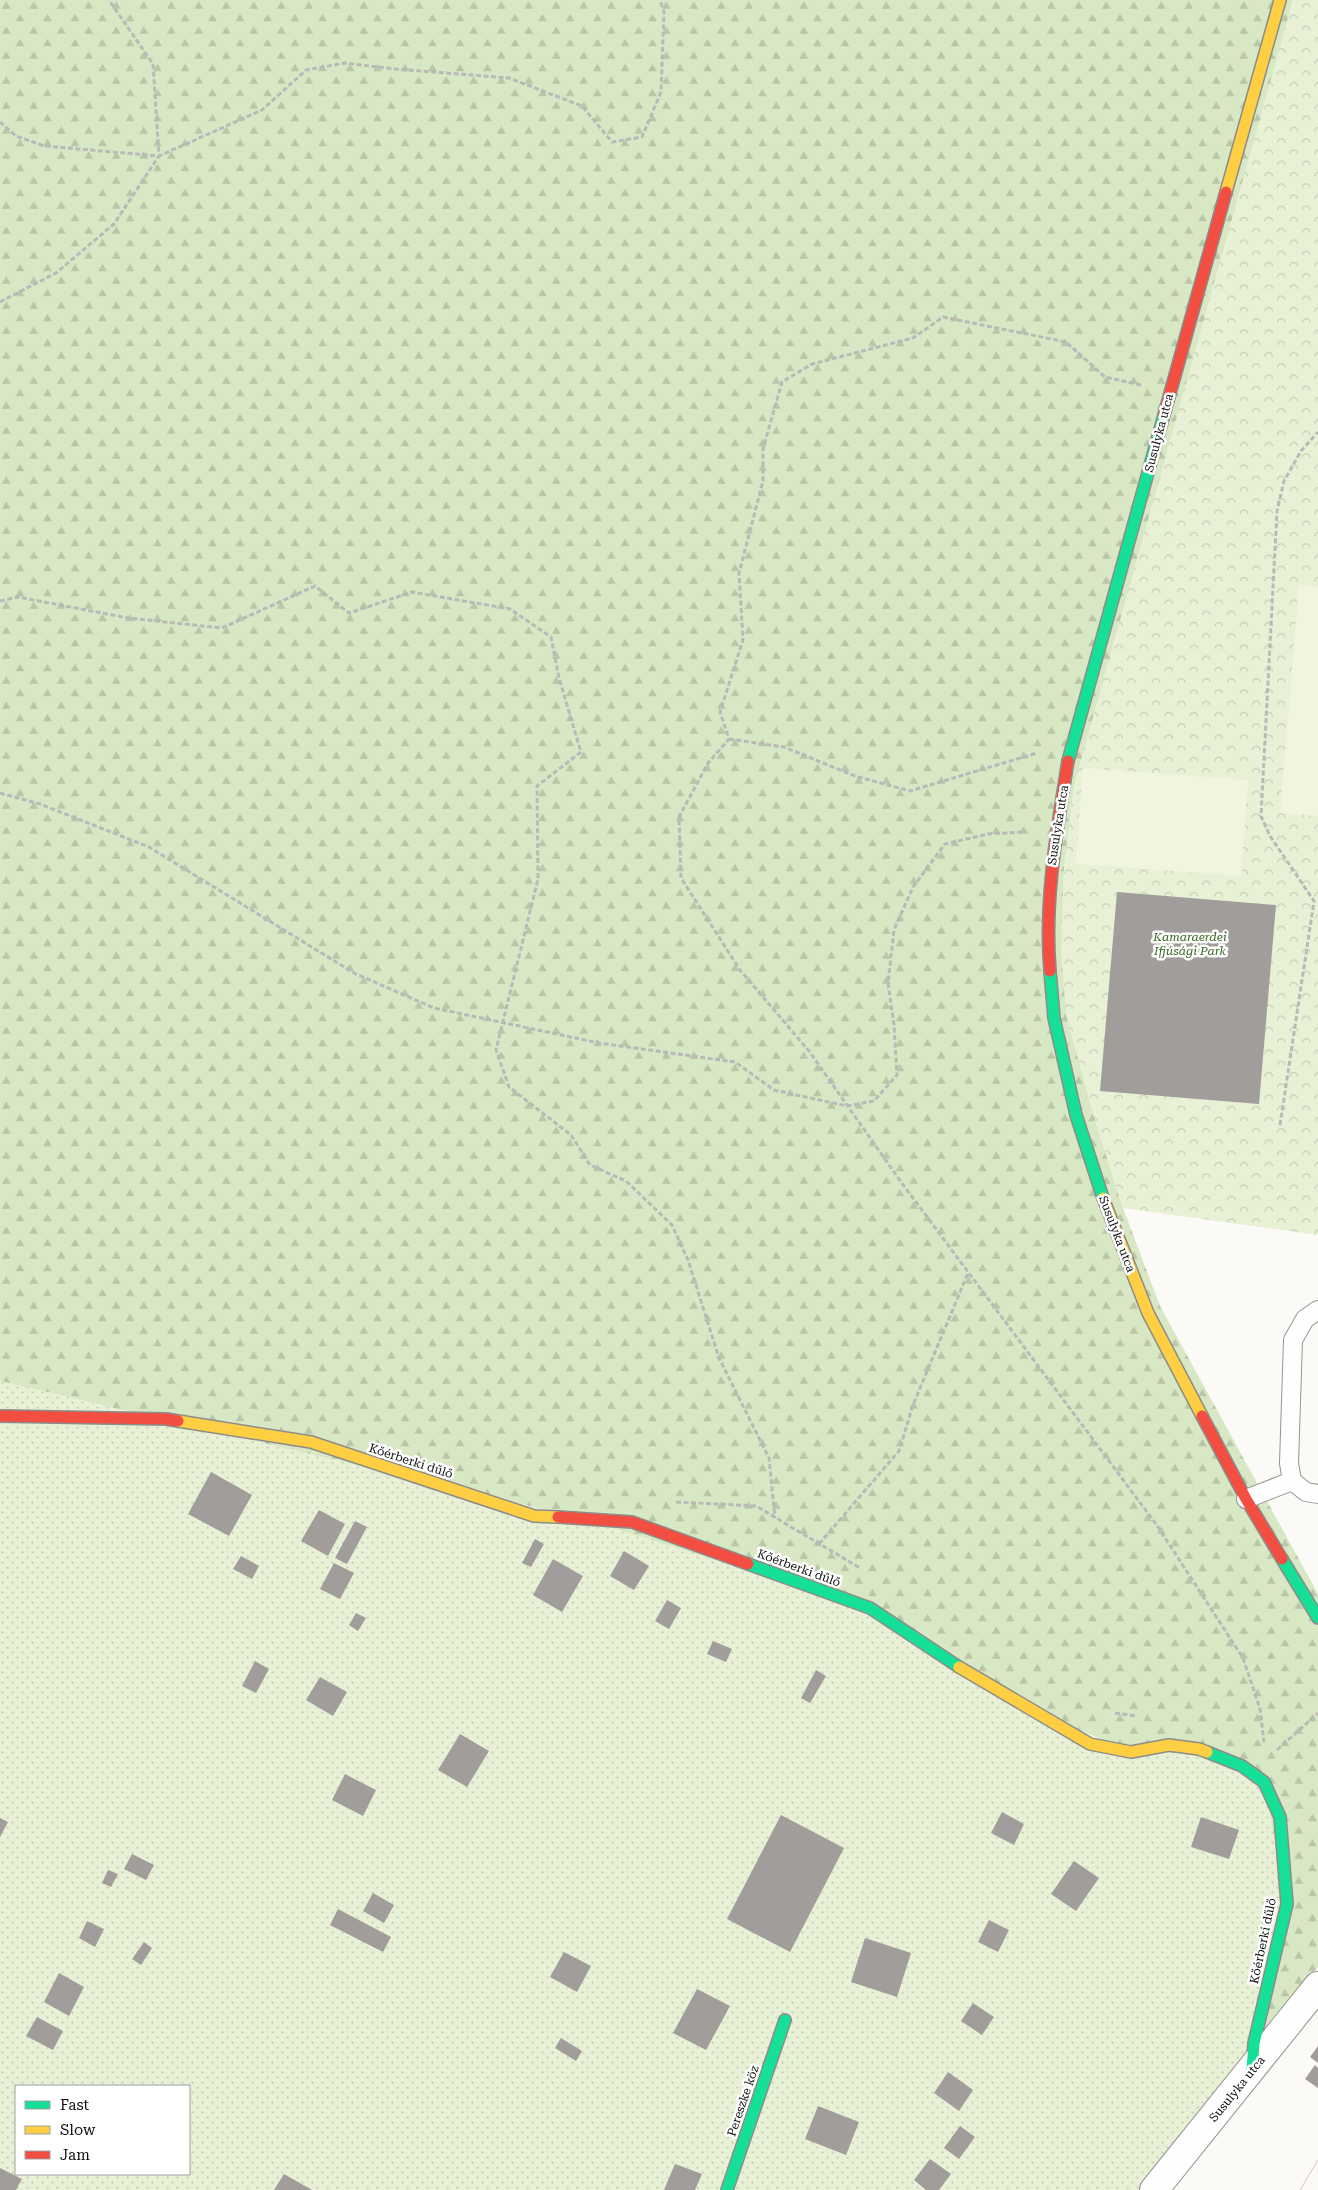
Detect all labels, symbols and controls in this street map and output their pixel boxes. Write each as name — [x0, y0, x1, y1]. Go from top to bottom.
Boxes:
street label: Susulyka utca — [1142, 392, 1176, 474]
street label: Susulyka utca — [1045, 784, 1071, 866]
park label: Kamaraerdei Ifjúsági Park — [1152, 930, 1227, 958]
street label: Susulyka utca — [1096, 1194, 1138, 1275]
street label: Kőérberki dűlő — [367, 1441, 455, 1481]
street label: Kőérberki dűlő — [756, 1546, 842, 1590]
street label: Kőérberki dűlő — [1247, 1897, 1279, 1985]
street label: Susulyka utca — [1206, 2053, 1268, 2125]
street label: Pereszke köz — [724, 2064, 762, 2138]
legend — [15, 2085, 190, 2175]
text: Fast — [60, 2096, 90, 2114]
text: Slow — [60, 2121, 96, 2139]
text: Jam — [60, 2146, 90, 2164]

